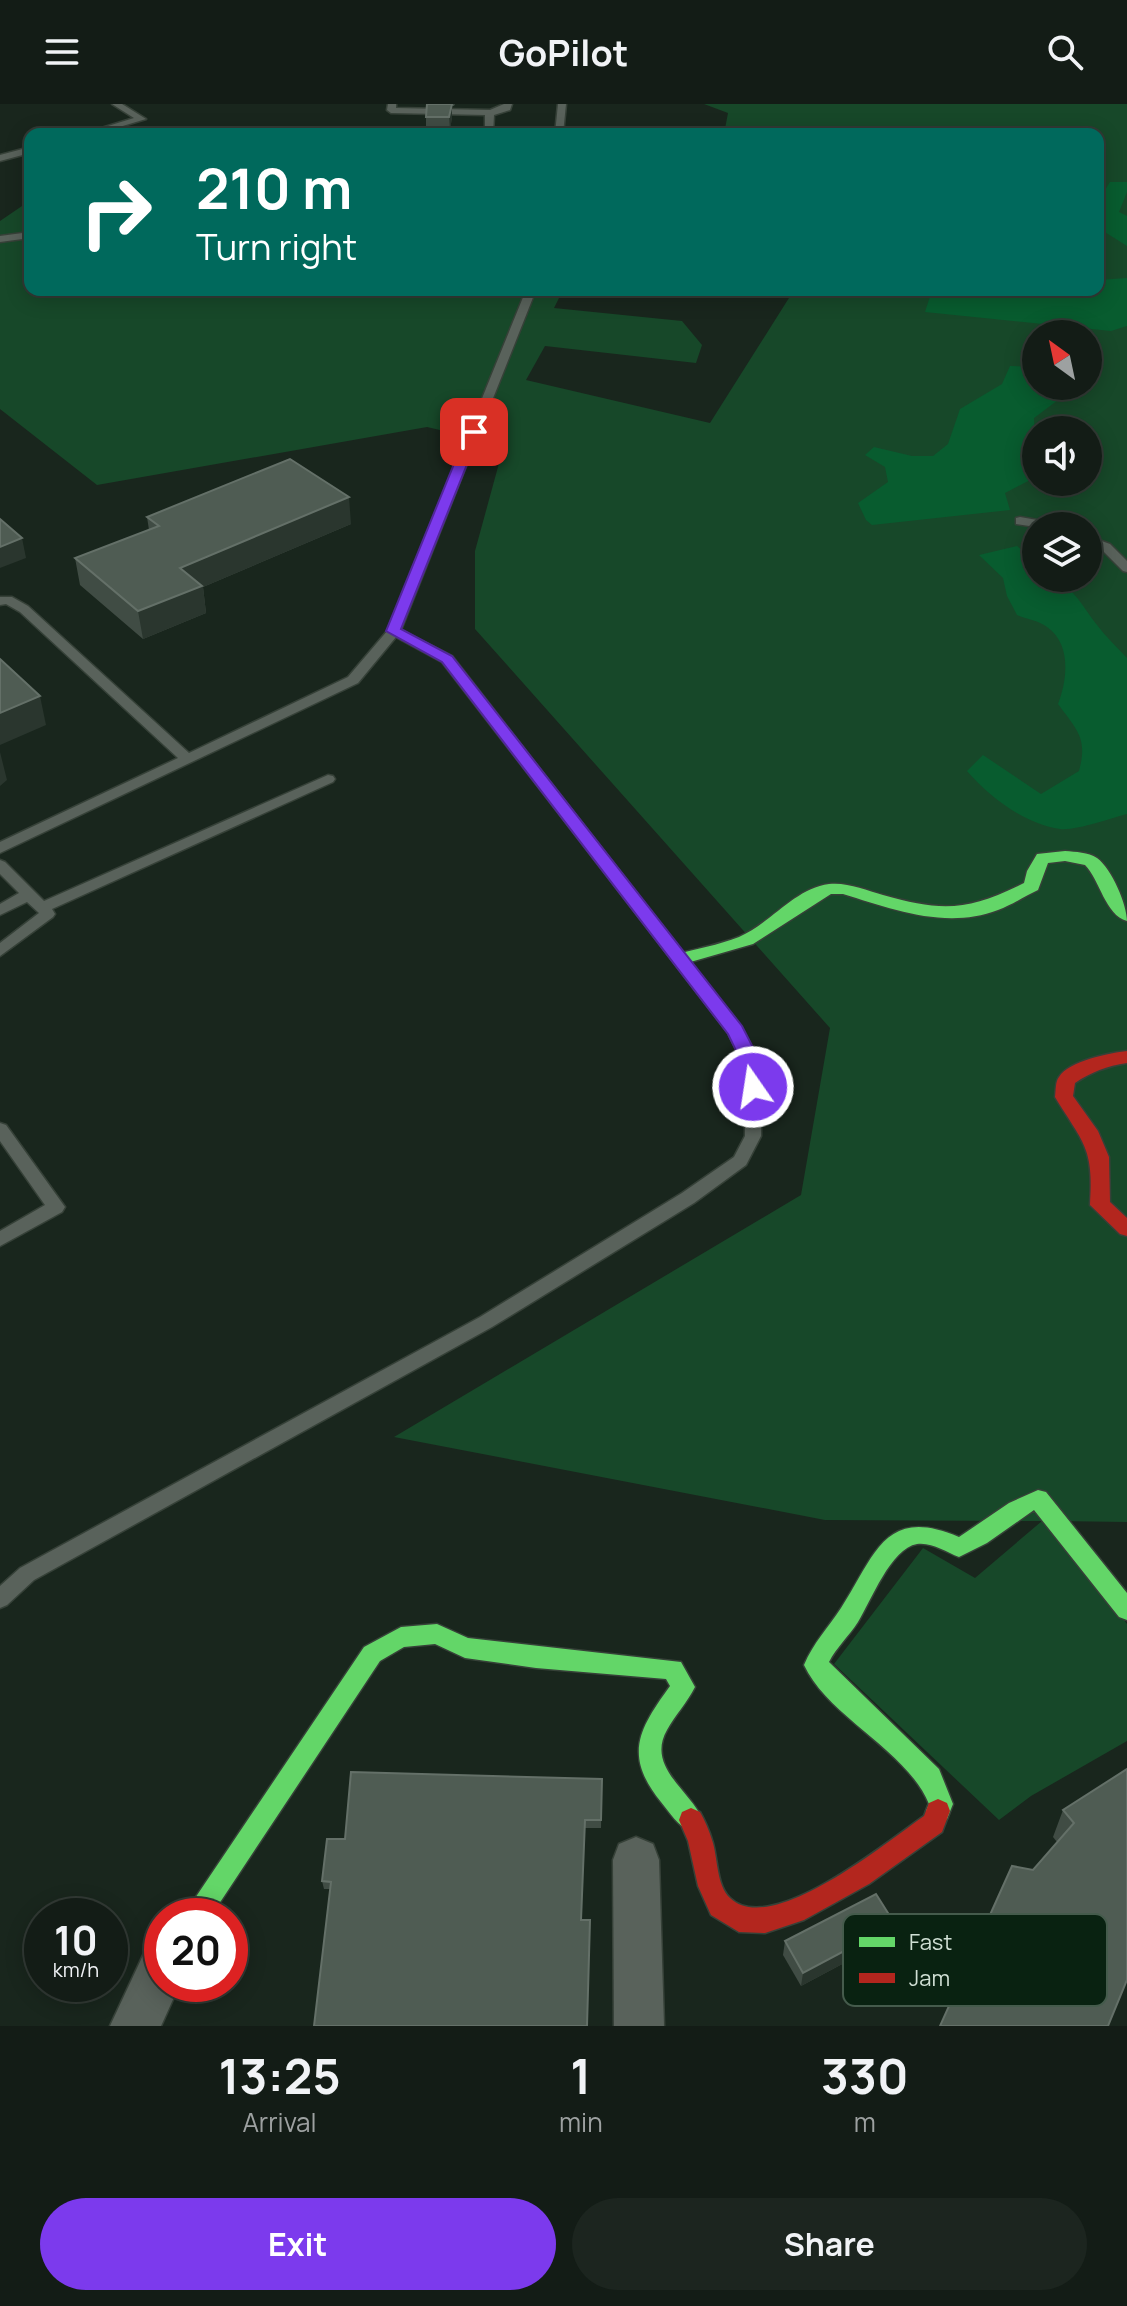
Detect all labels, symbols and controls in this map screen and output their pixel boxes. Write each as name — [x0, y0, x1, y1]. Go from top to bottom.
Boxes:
text: GoPilot — [499, 28, 628, 77]
icon: menu — [40, 30, 84, 74]
icon: search — [1043, 30, 1087, 74]
text: 210 m — [196, 149, 352, 226]
icon: right — [64, 160, 168, 264]
text: Turn right — [196, 222, 357, 271]
north arrow — [1022, 320, 1102, 400]
map controls — [1022, 320, 1102, 592]
pin — [440, 398, 508, 466]
icon: arrive — [452, 410, 496, 454]
button: sound — [1022, 416, 1102, 496]
button: layers — [1022, 512, 1102, 592]
position arrow — [711, 1045, 795, 1129]
speed limit sign: 20 — [144, 1898, 248, 2002]
text: 10 — [54, 1912, 98, 1967]
legend — [843, 1914, 1107, 2006]
text: Fast — [909, 1927, 952, 1957]
text: km/h — [53, 1956, 99, 1983]
text: Jam — [909, 1963, 950, 1993]
text: 13:25 — [218, 2043, 341, 2108]
text: 1 — [570, 2043, 591, 2108]
text: 330 — [821, 2043, 909, 2108]
text: Arrival — [242, 2104, 317, 2140]
text: min — [559, 2104, 603, 2140]
text: m — [854, 2104, 876, 2140]
button: Exit — [40, 2198, 556, 2290]
button: Share — [572, 2198, 1087, 2290]

